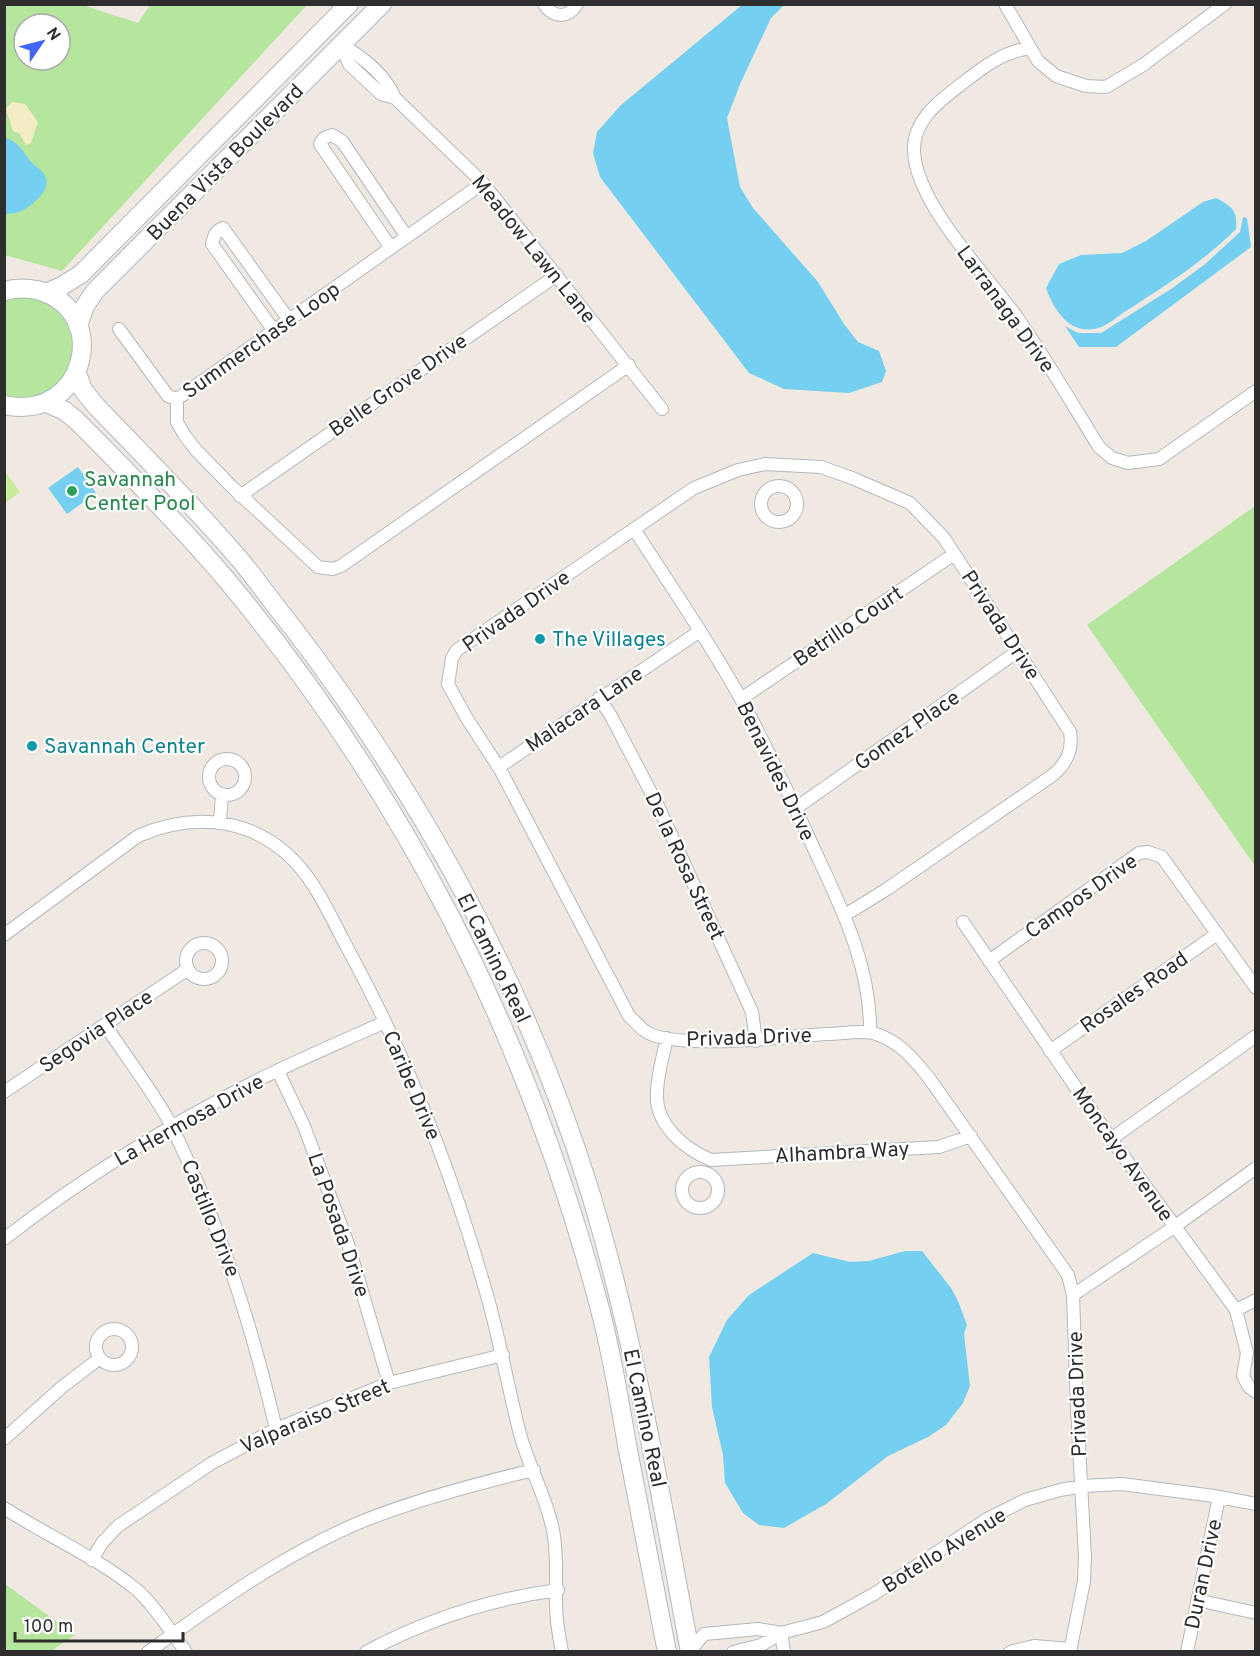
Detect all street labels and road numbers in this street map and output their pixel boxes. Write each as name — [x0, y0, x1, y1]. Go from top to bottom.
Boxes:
street label: Buena Vista Boulevard — [142, 79, 310, 247]
street label: Meadow Lawn Lane — [465, 170, 601, 330]
street label: Larranaga Drive — [949, 241, 1060, 379]
street label: Summerchase Loop — [178, 277, 346, 406]
street label: Belle Grove Drive — [324, 328, 473, 444]
street label: Privada Drive — [458, 565, 576, 659]
street label: Privada Drive — [954, 566, 1045, 686]
street label: Betrillo Court — [789, 581, 909, 674]
street label: Malacara Lane — [521, 661, 649, 759]
street label: Gomez Place — [850, 685, 966, 778]
street label: Benavides Drive — [729, 697, 820, 846]
street label: De la Rosa Street — [638, 788, 730, 945]
street label: Campos Drive — [1020, 849, 1143, 946]
street label: El Camino Real — [450, 889, 536, 1028]
street label: Rosales Road — [1076, 946, 1194, 1040]
street label: Segovia Place — [35, 984, 159, 1080]
street label: Privada Drive — [686, 1023, 812, 1054]
street label: Caribe Drive — [375, 1027, 446, 1144]
street label: La Hermosa Drive — [110, 1069, 269, 1174]
street label: Moncayo Avenue — [1065, 1082, 1178, 1228]
street label: Alhambra Way — [774, 1136, 910, 1171]
street label: La Posada Drive — [300, 1150, 375, 1301]
street label: Castillo Drive — [174, 1156, 245, 1281]
street label: Privada Drive — [1063, 1331, 1094, 1457]
street label: El Camino Real — [616, 1347, 671, 1490]
street label: Valparaiso Street — [236, 1374, 395, 1461]
street label: Botello Avenue — [878, 1502, 1012, 1600]
street label: Duran Drive — [1180, 1517, 1229, 1632]

